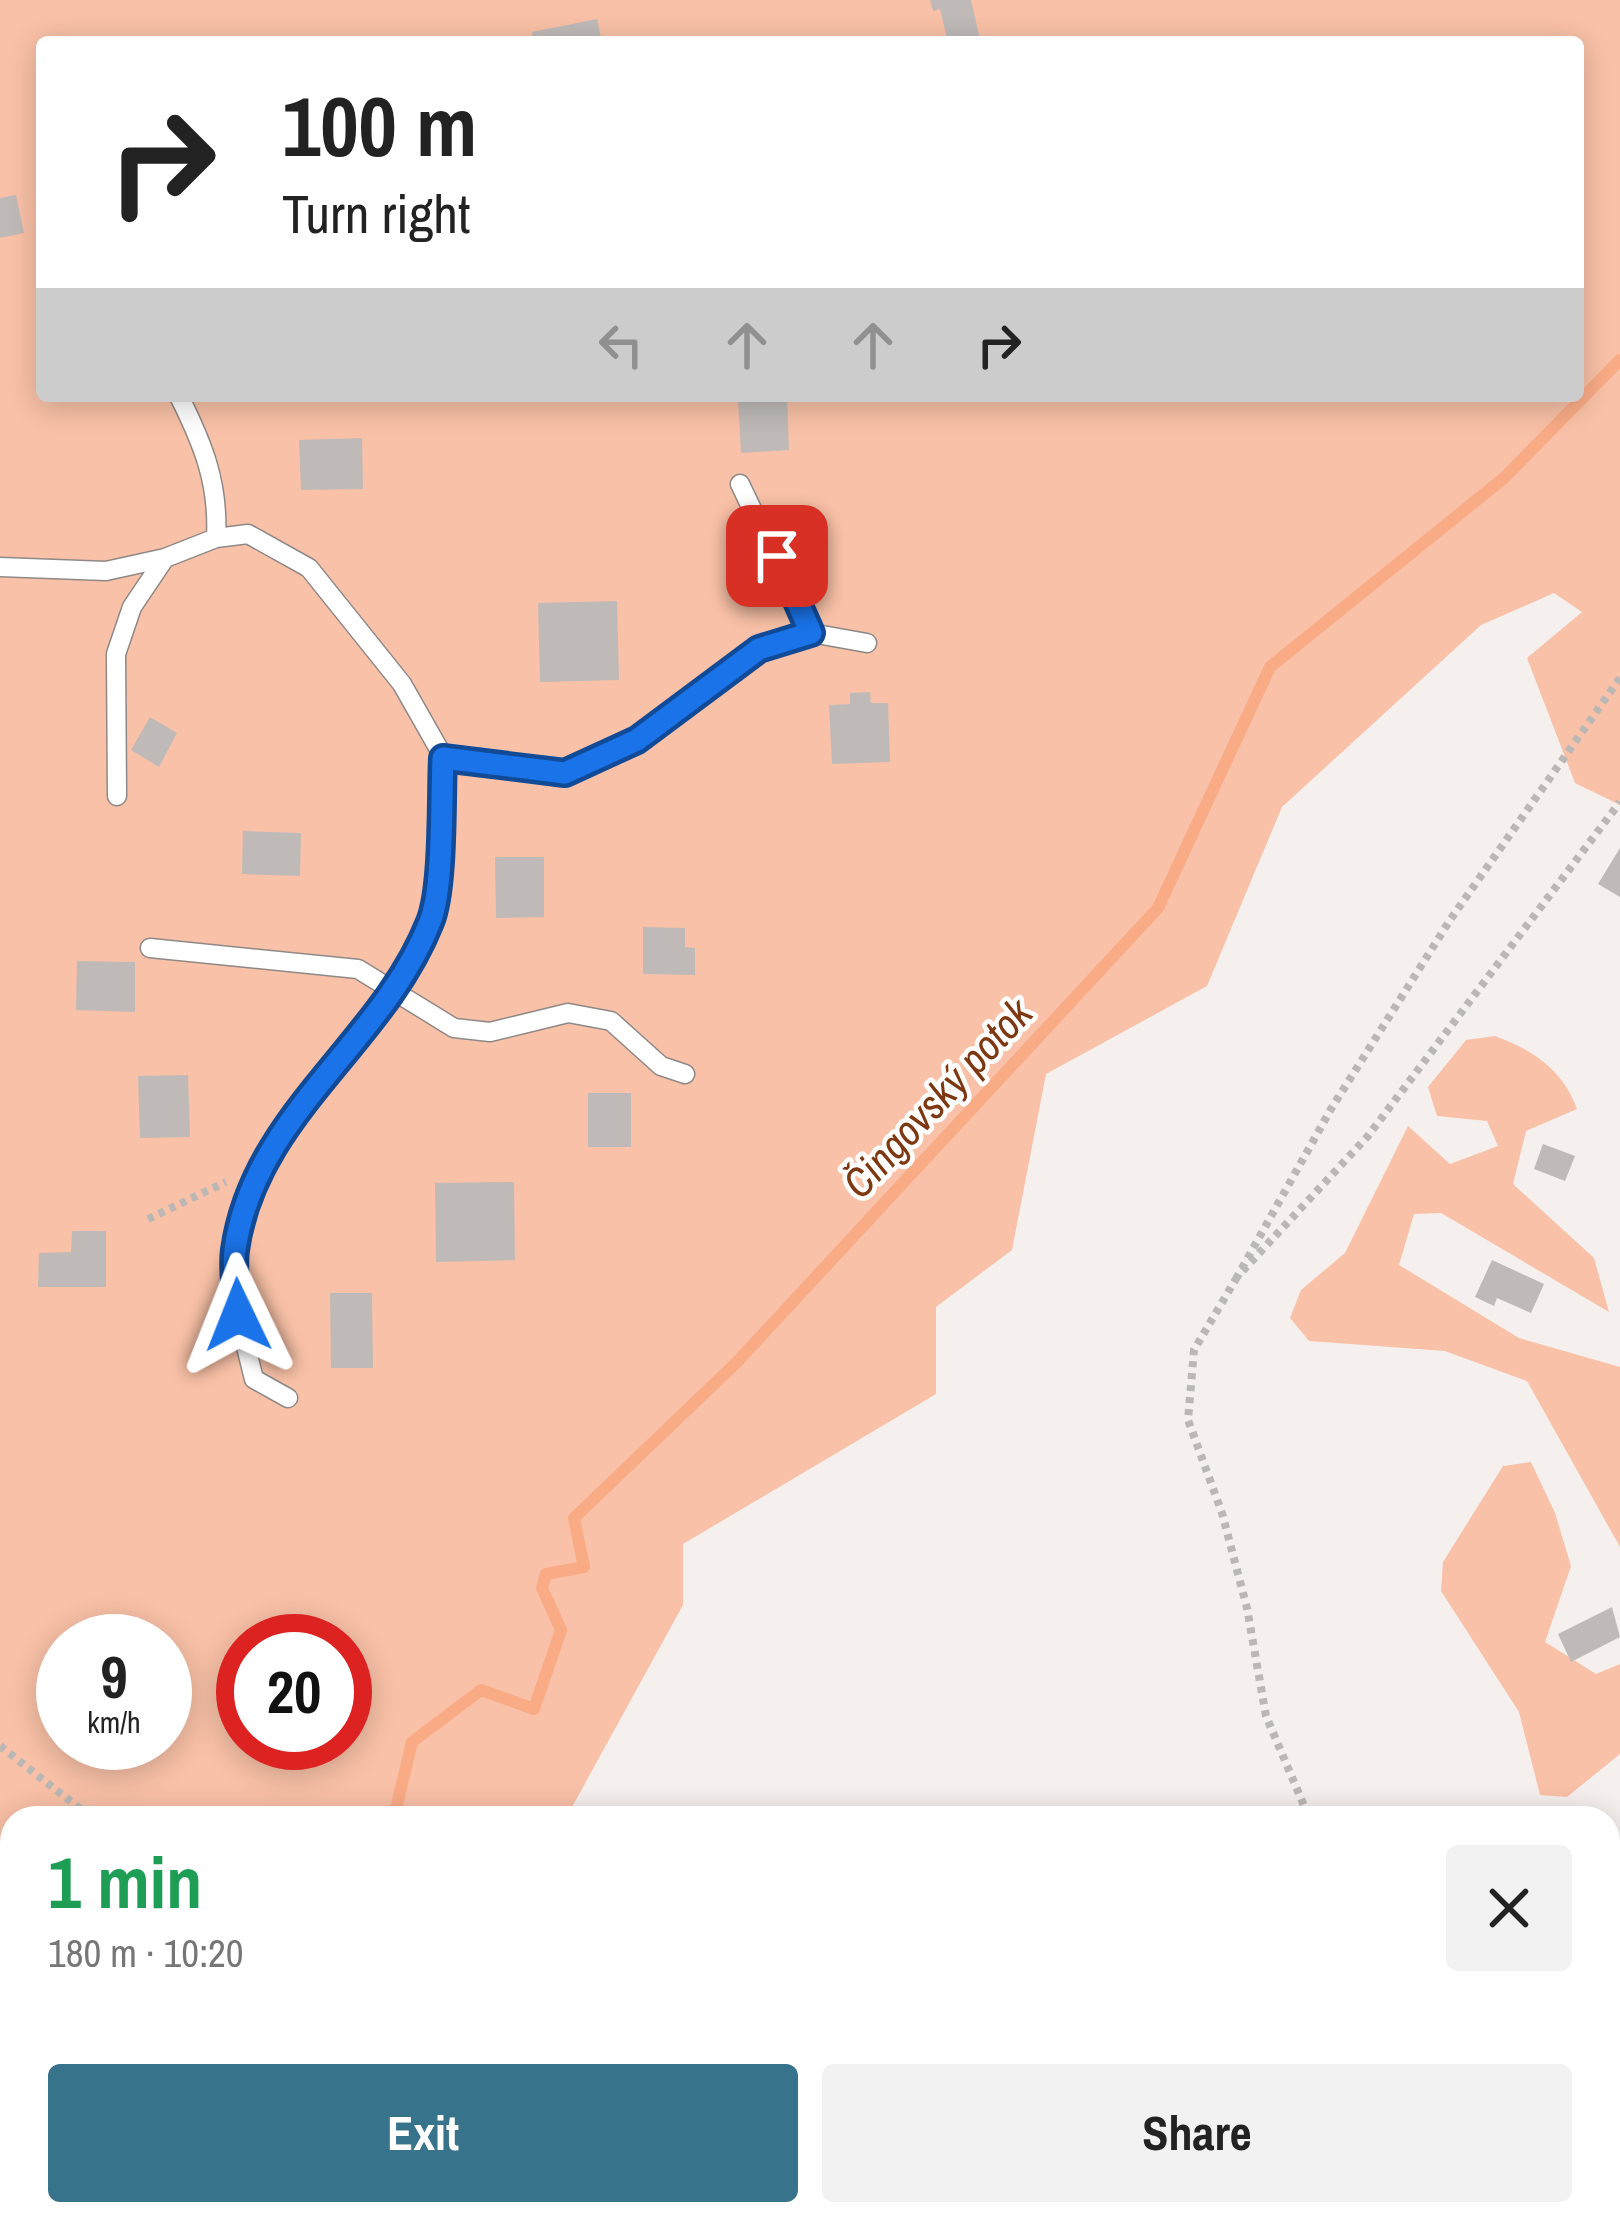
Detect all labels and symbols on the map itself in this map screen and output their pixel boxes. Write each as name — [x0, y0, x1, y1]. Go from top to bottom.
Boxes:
pin — [726, 505, 828, 607]
water label: Čingovský potok — [830, 985, 1046, 1210]
position arrow — [175, 1252, 301, 1378]
speed limit sign: 20 — [216, 1614, 372, 1770]

